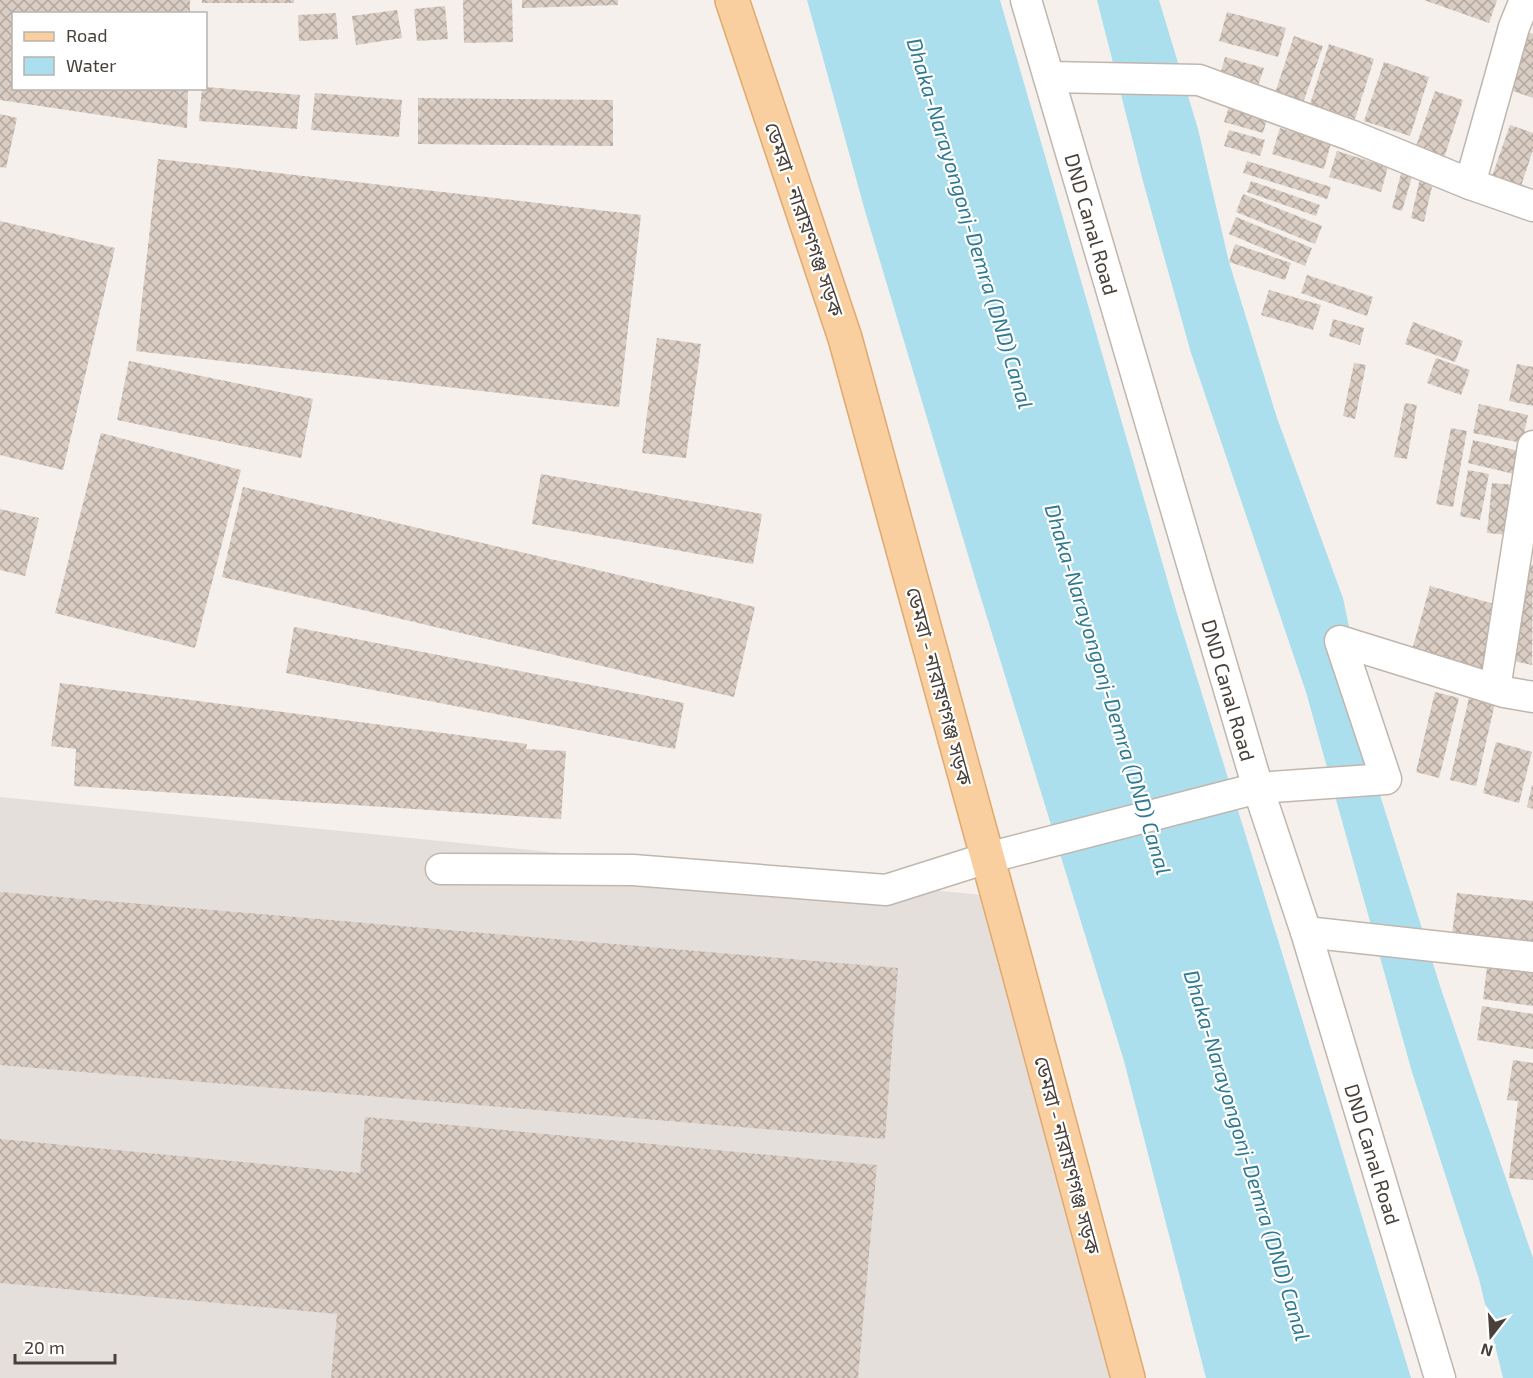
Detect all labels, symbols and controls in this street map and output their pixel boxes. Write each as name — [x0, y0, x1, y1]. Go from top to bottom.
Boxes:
legend — [12, 12, 207, 90]
text: Road — [66, 24, 107, 46]
water label: Dhaka-Narayongonj-Demra (DND) Canal — [902, 35, 1039, 412]
text: Water — [66, 54, 116, 76]
street label: ডেমরা - নারায়ণগঞ্জ সড়ক — [760, 119, 850, 320]
street label: DND Canal Road — [1060, 150, 1124, 298]
water label: Dhaka-Narayongonj-Demra (DND) Canal — [1040, 501, 1177, 878]
street label: ডেমরা - নারায়ণগঞ্জ সড়ক — [902, 584, 978, 788]
street label: DND Canal Road — [1197, 616, 1261, 764]
water label: Dhaka-Narayongonj-Demra (DND) Canal — [1179, 967, 1316, 1344]
street label: ডেমরা - নারায়ণগঞ্জ সড়ক — [1030, 1053, 1106, 1257]
street label: DND Canal Road — [1340, 1081, 1406, 1227]
north arrow — [1461, 1306, 1521, 1366]
scale bar — [15, 1327, 116, 1365]
text: 20 m — [24, 1336, 65, 1358]
text: N — [1478, 1340, 1495, 1362]

